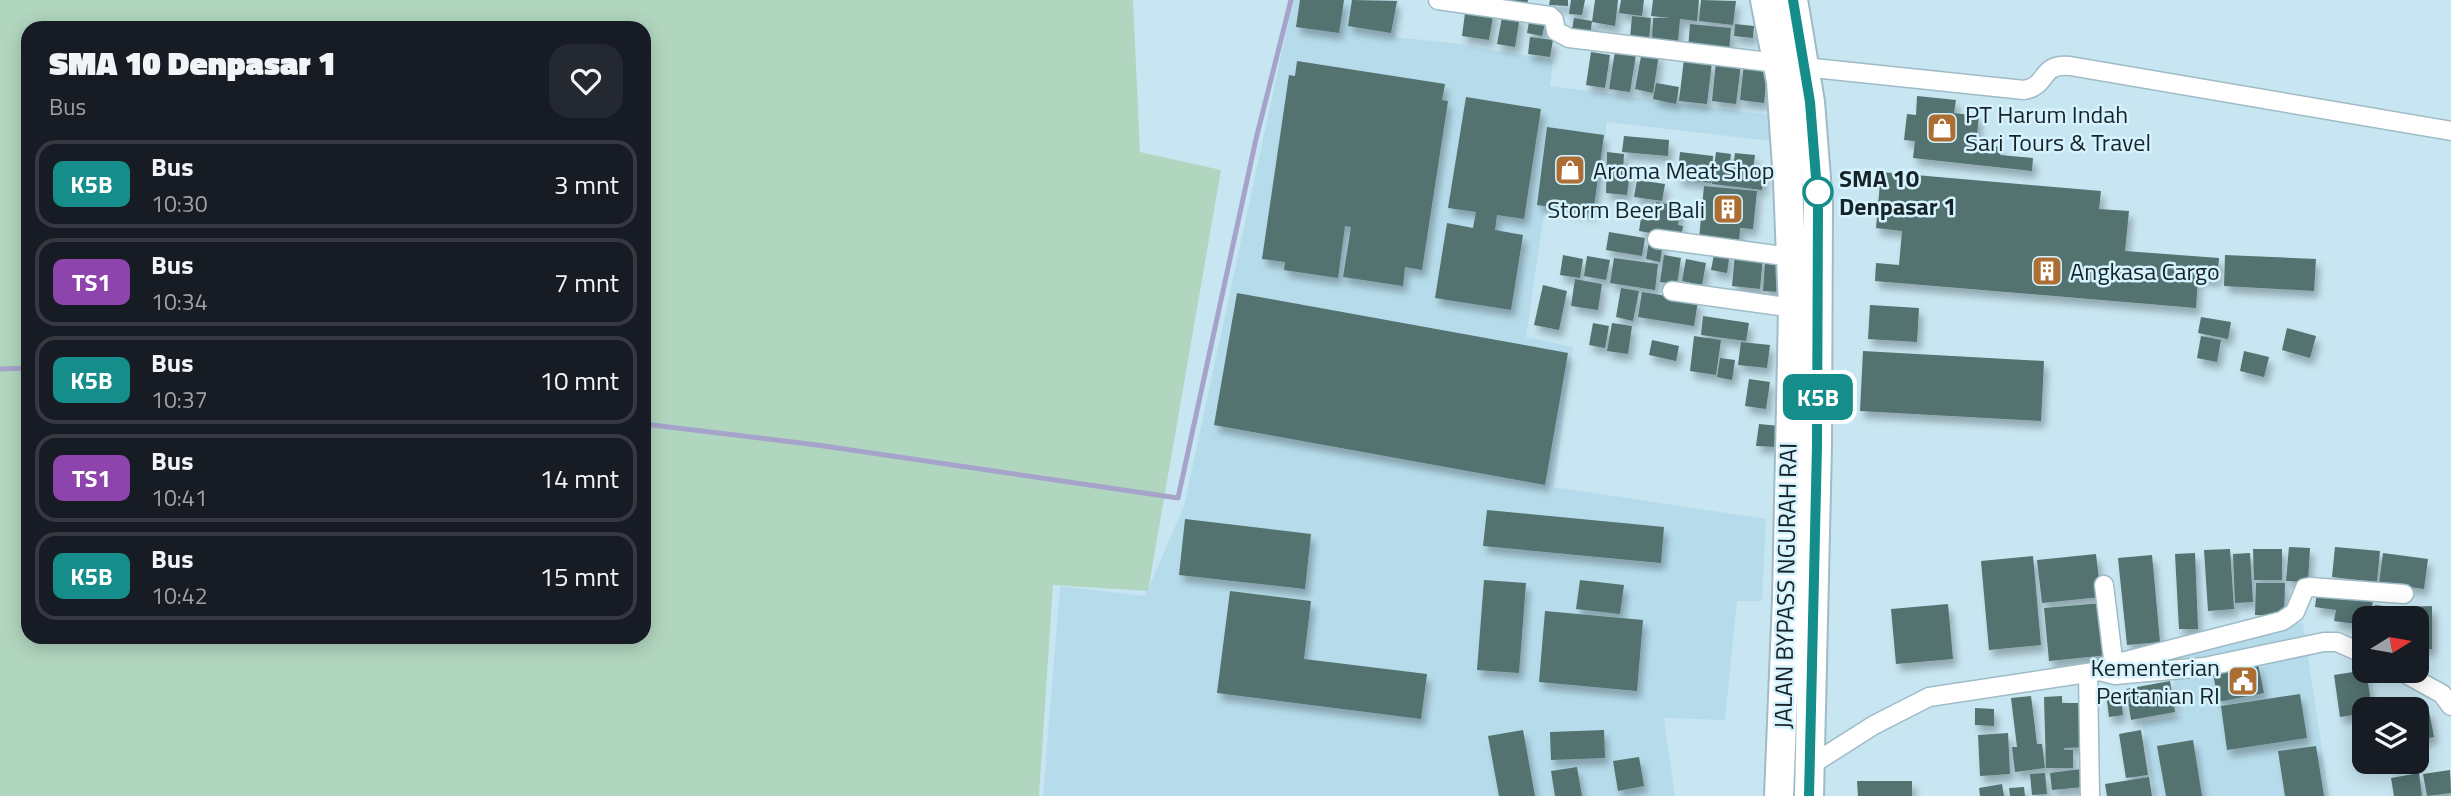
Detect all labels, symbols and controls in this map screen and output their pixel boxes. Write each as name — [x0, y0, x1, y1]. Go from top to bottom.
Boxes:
text: SMA 10 Denpasar 1 — [49, 38, 336, 88]
button: heart — [549, 44, 623, 118]
text: Bus — [49, 89, 86, 124]
place label: PT Harum Indah Sari Tours & Travel — [1965, 96, 2151, 160]
shop icon: PT Harum Indah Sari Tours & Travel — [1925, 111, 1959, 145]
text: Bus — [151, 147, 193, 186]
place label: Aroma Meat Shop — [1593, 152, 1775, 188]
shop icon: Aroma Meat Shop — [1553, 153, 1587, 187]
place label: SMA 10 Denpasar 1 — [1839, 160, 1956, 224]
text: 3 mnt — [554, 165, 619, 204]
text: K5B — [70, 166, 113, 202]
marker: SMA 10 Denpasar 1 — [1803, 177, 1833, 207]
text: 10:30 — [151, 186, 208, 221]
place label: Storm Beer Bali — [1547, 191, 1705, 227]
building icon: Storm Beer Bali — [1711, 192, 1745, 226]
text: Bus — [151, 245, 193, 284]
place label: Angkasa Cargo — [2070, 253, 2220, 289]
building icon: Angkasa Cargo — [2030, 254, 2064, 288]
text: 7 mnt — [554, 263, 619, 302]
text: TS1 — [72, 264, 111, 300]
text: 10:34 — [151, 284, 208, 319]
text: Bus — [151, 343, 193, 382]
text: 10 mnt — [539, 361, 619, 400]
text: K5B — [70, 362, 113, 398]
line badge: K5B — [1778, 374, 1858, 420]
text: K5B — [1797, 379, 1839, 415]
text: 10:37 — [151, 382, 208, 417]
text: Bus — [151, 441, 193, 480]
street label: JALAN BYPASS NGURAH RAI — [1765, 443, 1805, 729]
text: 14 mnt — [539, 459, 619, 498]
text: TS1 — [72, 460, 111, 496]
text: 10:41 — [151, 480, 208, 515]
text: Bus — [151, 539, 193, 578]
text: 15 mnt — [539, 557, 619, 596]
text: K5B — [70, 558, 113, 594]
text: 10:42 — [151, 578, 208, 613]
north arrow — [2352, 606, 2429, 682]
map controls — [2352, 606, 2429, 774]
place label: Kementerian Pertanian RI — [2091, 649, 2220, 713]
public building icon: Kementerian Pertanian RI — [2226, 664, 2260, 698]
button: layers — [2352, 697, 2429, 774]

